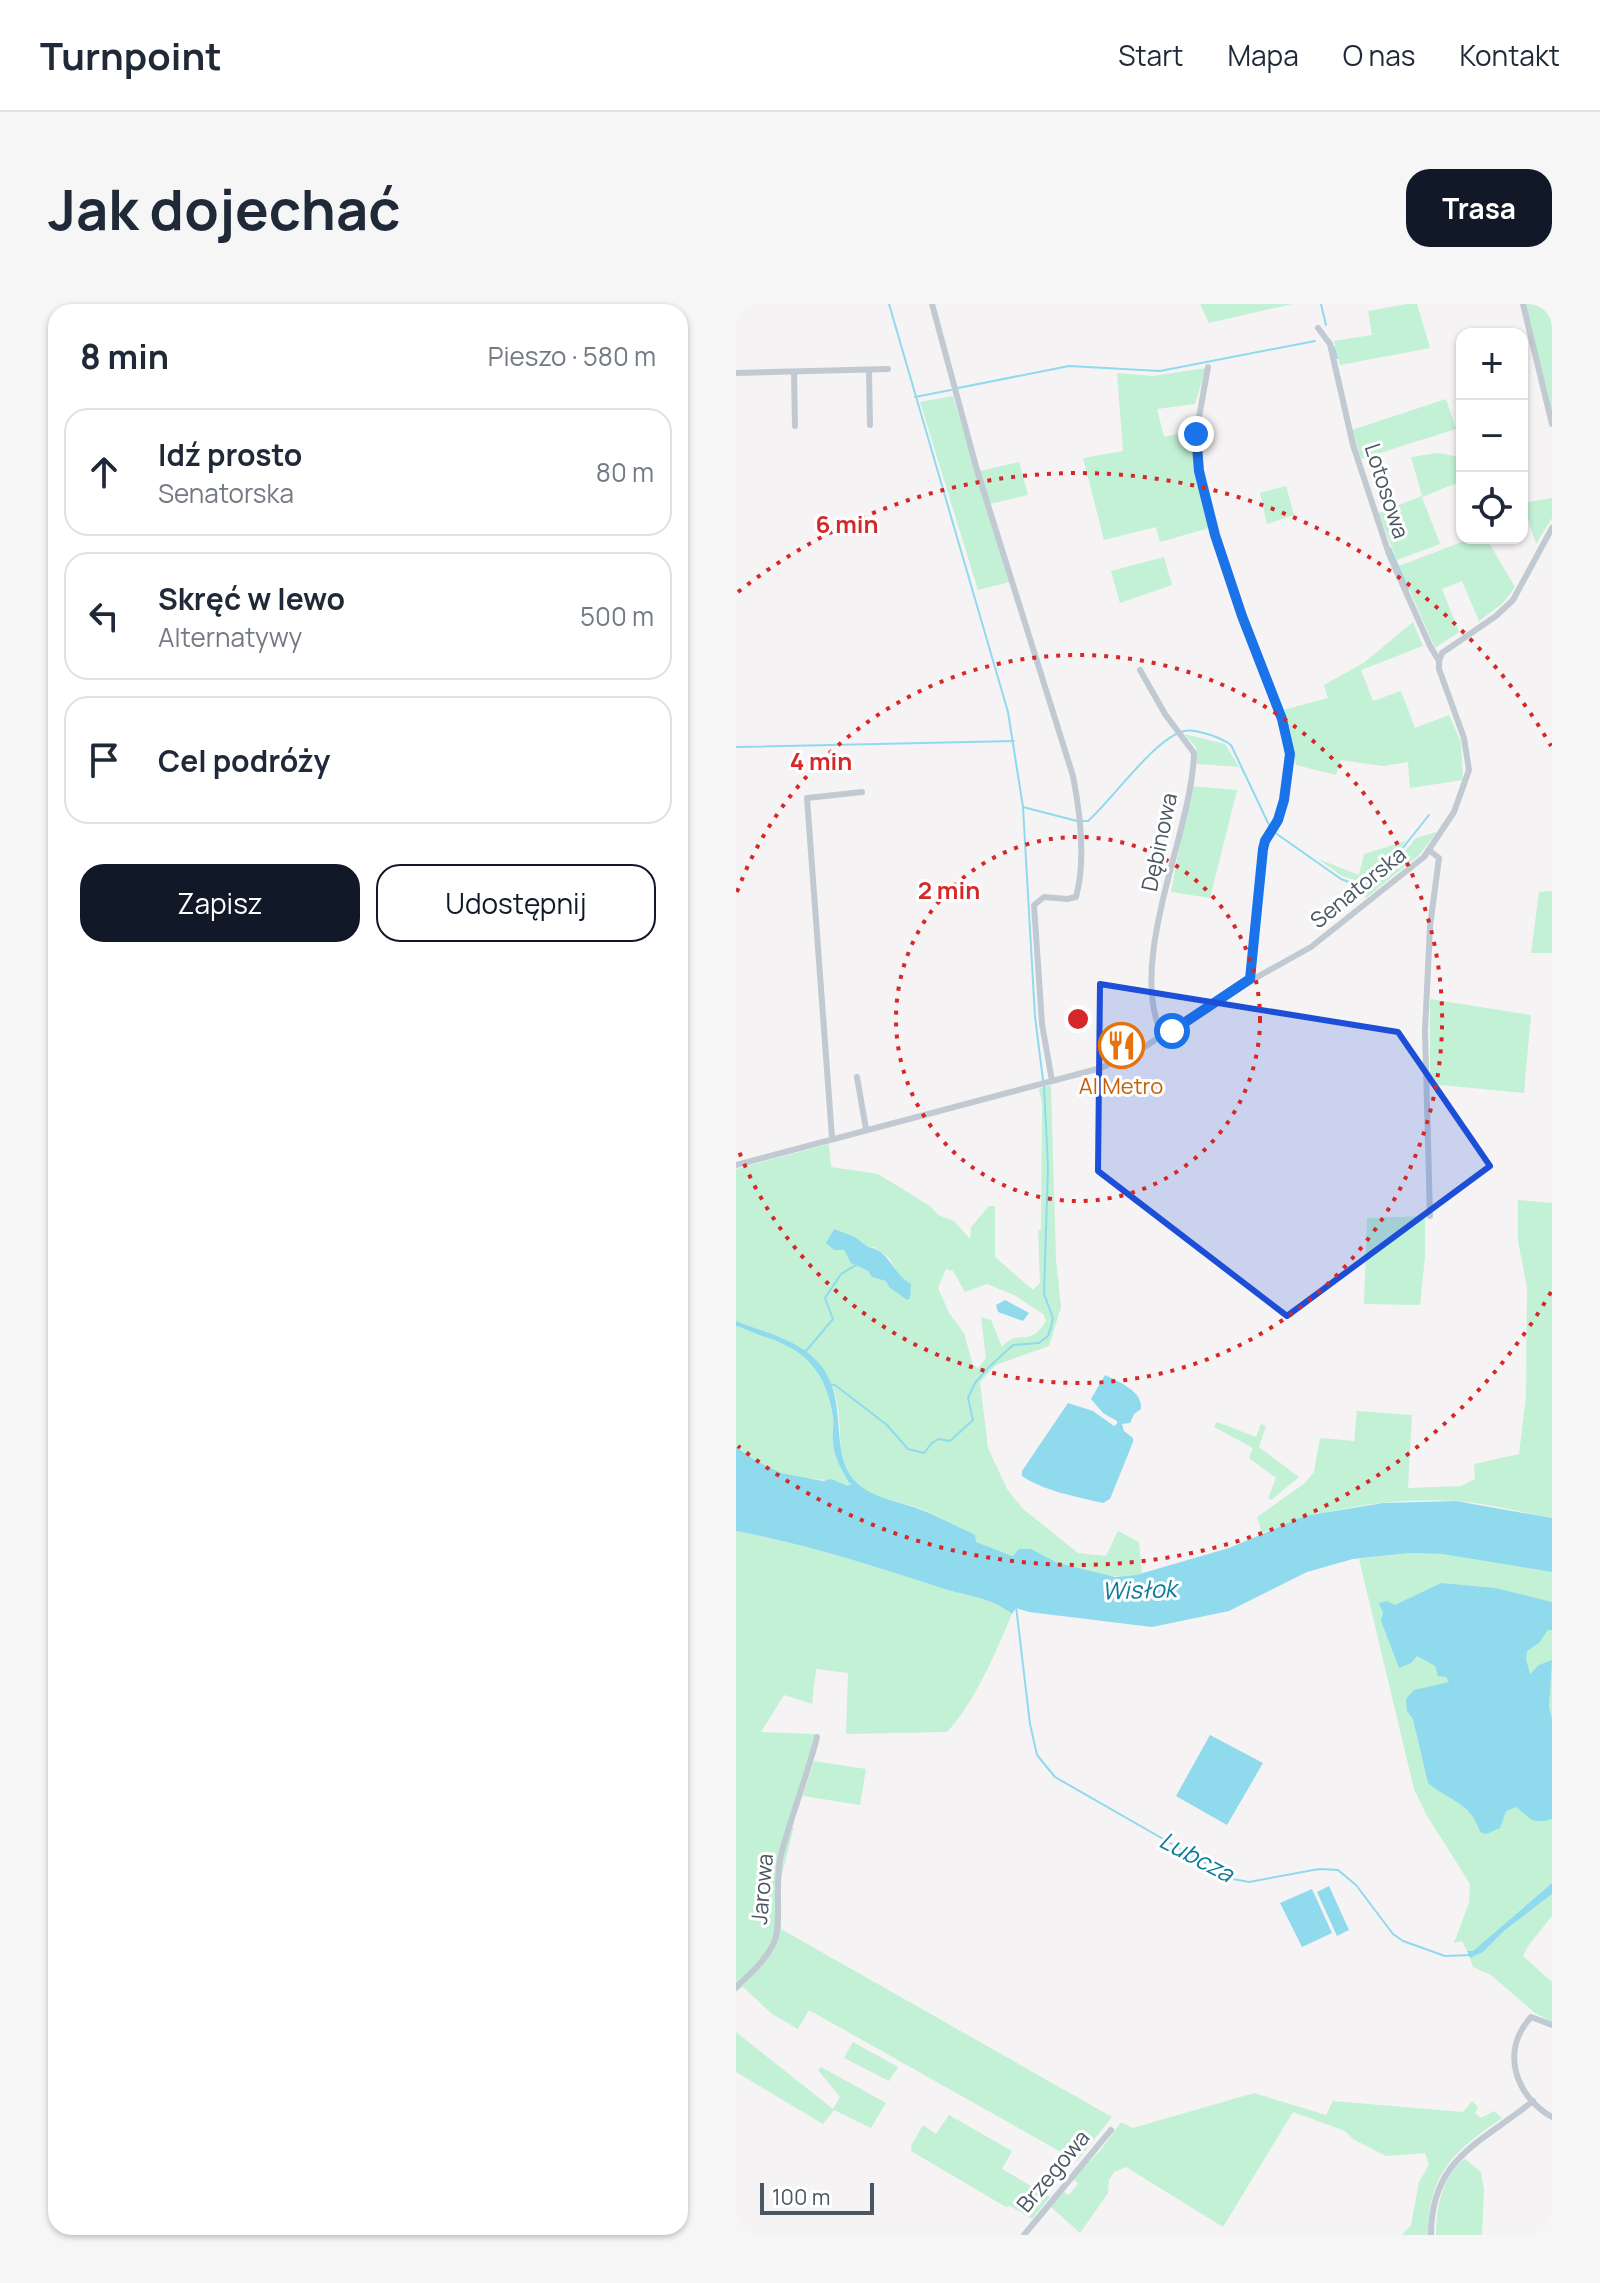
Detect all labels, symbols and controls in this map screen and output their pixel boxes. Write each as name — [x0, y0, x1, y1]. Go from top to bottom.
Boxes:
text: Turnpoint — [40, 29, 222, 81]
text: Start — [1118, 36, 1183, 74]
text: Mapa — [1227, 36, 1299, 74]
text: O nas — [1343, 36, 1415, 74]
text: Kontakt — [1459, 36, 1560, 74]
button: Trasa — [1406, 169, 1552, 247]
text: Jak dojechać — [48, 170, 400, 247]
map controls — [1456, 328, 1528, 544]
button: + — [1456, 328, 1528, 400]
text: 8 min — [80, 333, 169, 379]
text: Pieszo · 580 m — [488, 338, 656, 374]
button: − — [1456, 400, 1528, 472]
route end — [1178, 416, 1214, 452]
text: Idź prosto — [158, 434, 302, 475]
street label: Lotosowa — [1358, 440, 1416, 542]
icon: ahead — [82, 450, 126, 494]
text: 80 m — [596, 454, 654, 490]
button: locate — [1456, 472, 1528, 544]
text: Senatorska — [158, 475, 294, 511]
text: 6 min — [815, 507, 879, 540]
text: Skręć w lewo — [158, 578, 345, 619]
icon: left — [82, 594, 126, 638]
text: 500 m — [580, 598, 654, 634]
text: Alternatywy — [158, 619, 302, 655]
icon: arrive — [82, 738, 126, 782]
text: Cel podróży — [158, 740, 330, 781]
text: 4 min — [790, 744, 852, 777]
street label: Dębinowa — [1134, 790, 1184, 894]
street label: Senatorska — [1304, 839, 1412, 935]
button: Zapisz — [80, 864, 360, 942]
button: Udostępnij — [376, 864, 656, 942]
text: 2 min — [918, 873, 980, 906]
centre of rings — [1064, 1005, 1092, 1033]
route start — [1154, 1013, 1190, 1049]
restaurant icon: Al Metro — [1097, 1021, 1145, 1069]
place label: Al Metro — [1079, 1071, 1163, 1101]
water label: Wisłok — [1101, 1571, 1180, 1607]
water label: Lubcza — [1154, 1823, 1241, 1890]
street label: Jarowa — [744, 1852, 780, 1926]
street label: Brzegowa — [1010, 2123, 1096, 2219]
scale bar — [760, 2179, 874, 2215]
text: 100 m — [772, 2182, 830, 2212]

